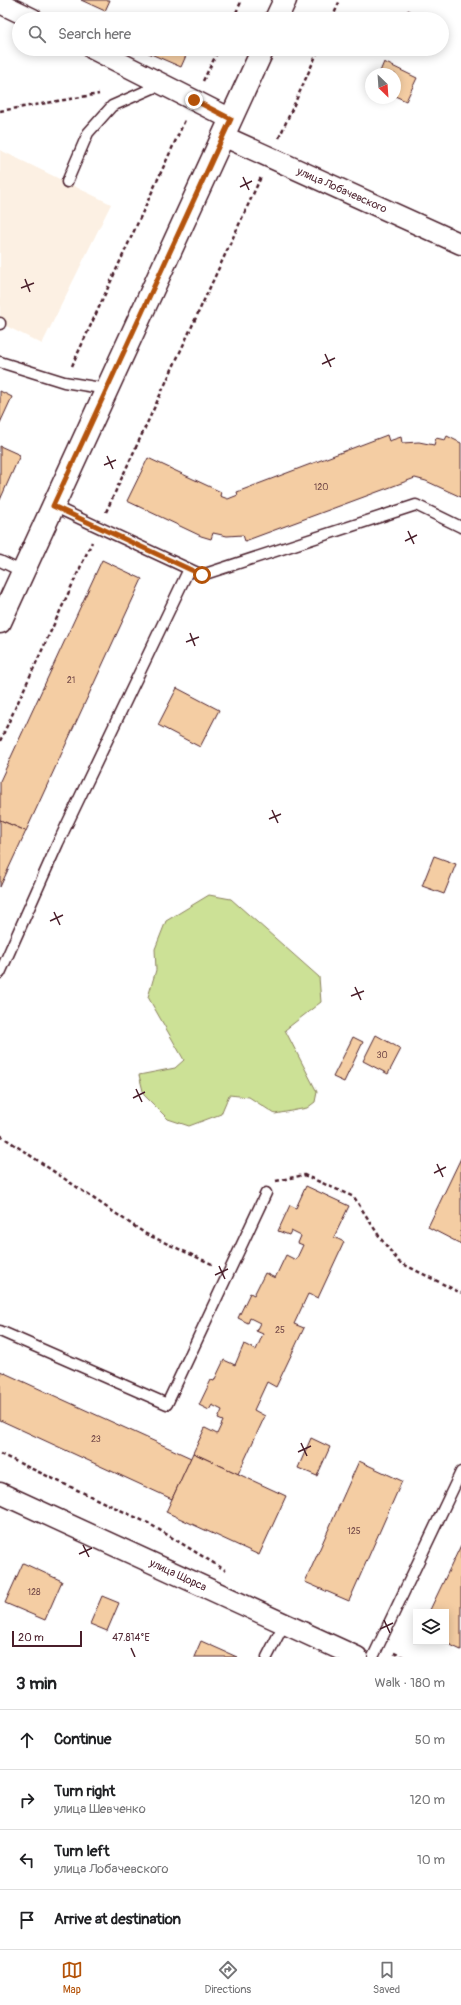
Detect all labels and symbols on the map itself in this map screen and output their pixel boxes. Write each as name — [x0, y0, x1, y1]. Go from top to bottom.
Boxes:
north arrow — [365, 68, 401, 104]
route end — [185, 91, 203, 109]
street label: улица Лобачевского — [294, 164, 389, 216]
house number: 120 — [314, 482, 328, 493]
route start — [193, 566, 211, 584]
house number: 21 — [67, 675, 75, 686]
house number: 30 — [376, 1050, 388, 1061]
house number: 25 — [275, 1325, 285, 1336]
house number: 23 — [91, 1434, 101, 1445]
house number: 125 — [347, 1526, 361, 1537]
street label: улица Щорса — [147, 1556, 209, 1594]
house number: 128 — [27, 1587, 41, 1598]
scale bar — [12, 1629, 82, 1648]
text: 47.814°E — [112, 1632, 150, 1644]

